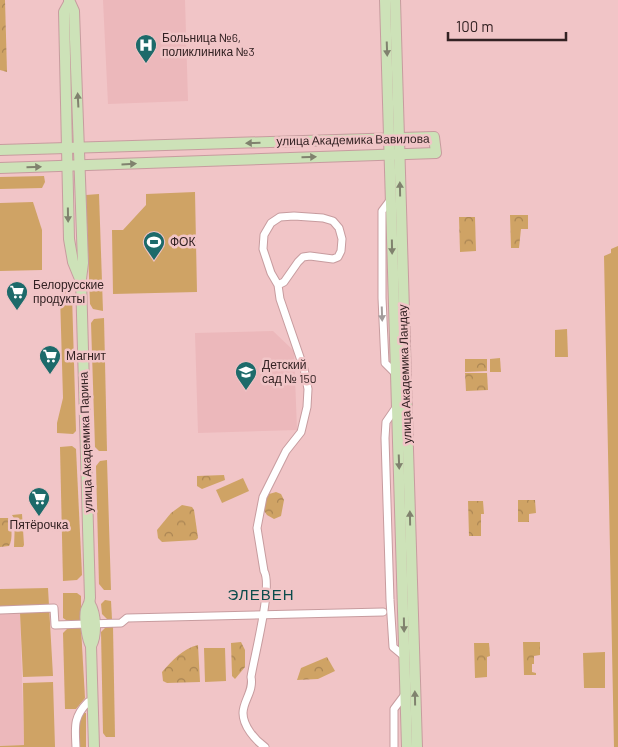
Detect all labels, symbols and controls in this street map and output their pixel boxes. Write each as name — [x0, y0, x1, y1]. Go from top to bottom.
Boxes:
scale bar — [448, 10, 566, 42]
text: 100 m — [456, 17, 494, 35]
place label: Больница №6, поликлиника №3 — [162, 30, 255, 58]
hospital icon: Больница №6, поликлиника №3 — [134, 33, 158, 64]
one-way arrow — [383, 41, 391, 57]
one-way arrow — [73, 92, 81, 108]
street label: улица Академика Вавилова — [276, 131, 430, 148]
one-way arrow — [245, 139, 261, 147]
one-way arrow — [301, 153, 317, 161]
one-way arrow — [121, 160, 137, 168]
one-way arrow — [26, 163, 42, 171]
one-way arrow — [395, 181, 403, 197]
one-way arrow — [64, 207, 72, 223]
sports icon: ФОК — [142, 230, 166, 261]
place label: ФОК — [170, 234, 195, 248]
one-way arrow — [388, 240, 396, 256]
place label: Белорусские продукты — [33, 277, 104, 306]
supermarket icon: Белорусские продукты — [5, 280, 29, 311]
street label: улица Академика Ландау — [395, 304, 414, 444]
one-way arrow — [379, 307, 387, 323]
supermarket icon: Магнит — [38, 344, 62, 375]
place label: Магнит — [66, 348, 107, 362]
place label: Детский сад № 150 — [262, 357, 317, 386]
school or university icon: Детский сад № 150 — [234, 360, 258, 391]
street label: улица Академика Парина — [76, 371, 95, 513]
one-way arrow — [395, 454, 403, 470]
supermarket icon: Пятёрочка — [27, 486, 51, 517]
one-way arrow — [406, 510, 414, 526]
place label: Пятёрочка — [10, 517, 69, 532]
district label: ЭЛЕВЕН — [228, 585, 294, 603]
one-way arrow — [400, 617, 408, 633]
one-way arrow — [411, 690, 419, 706]

